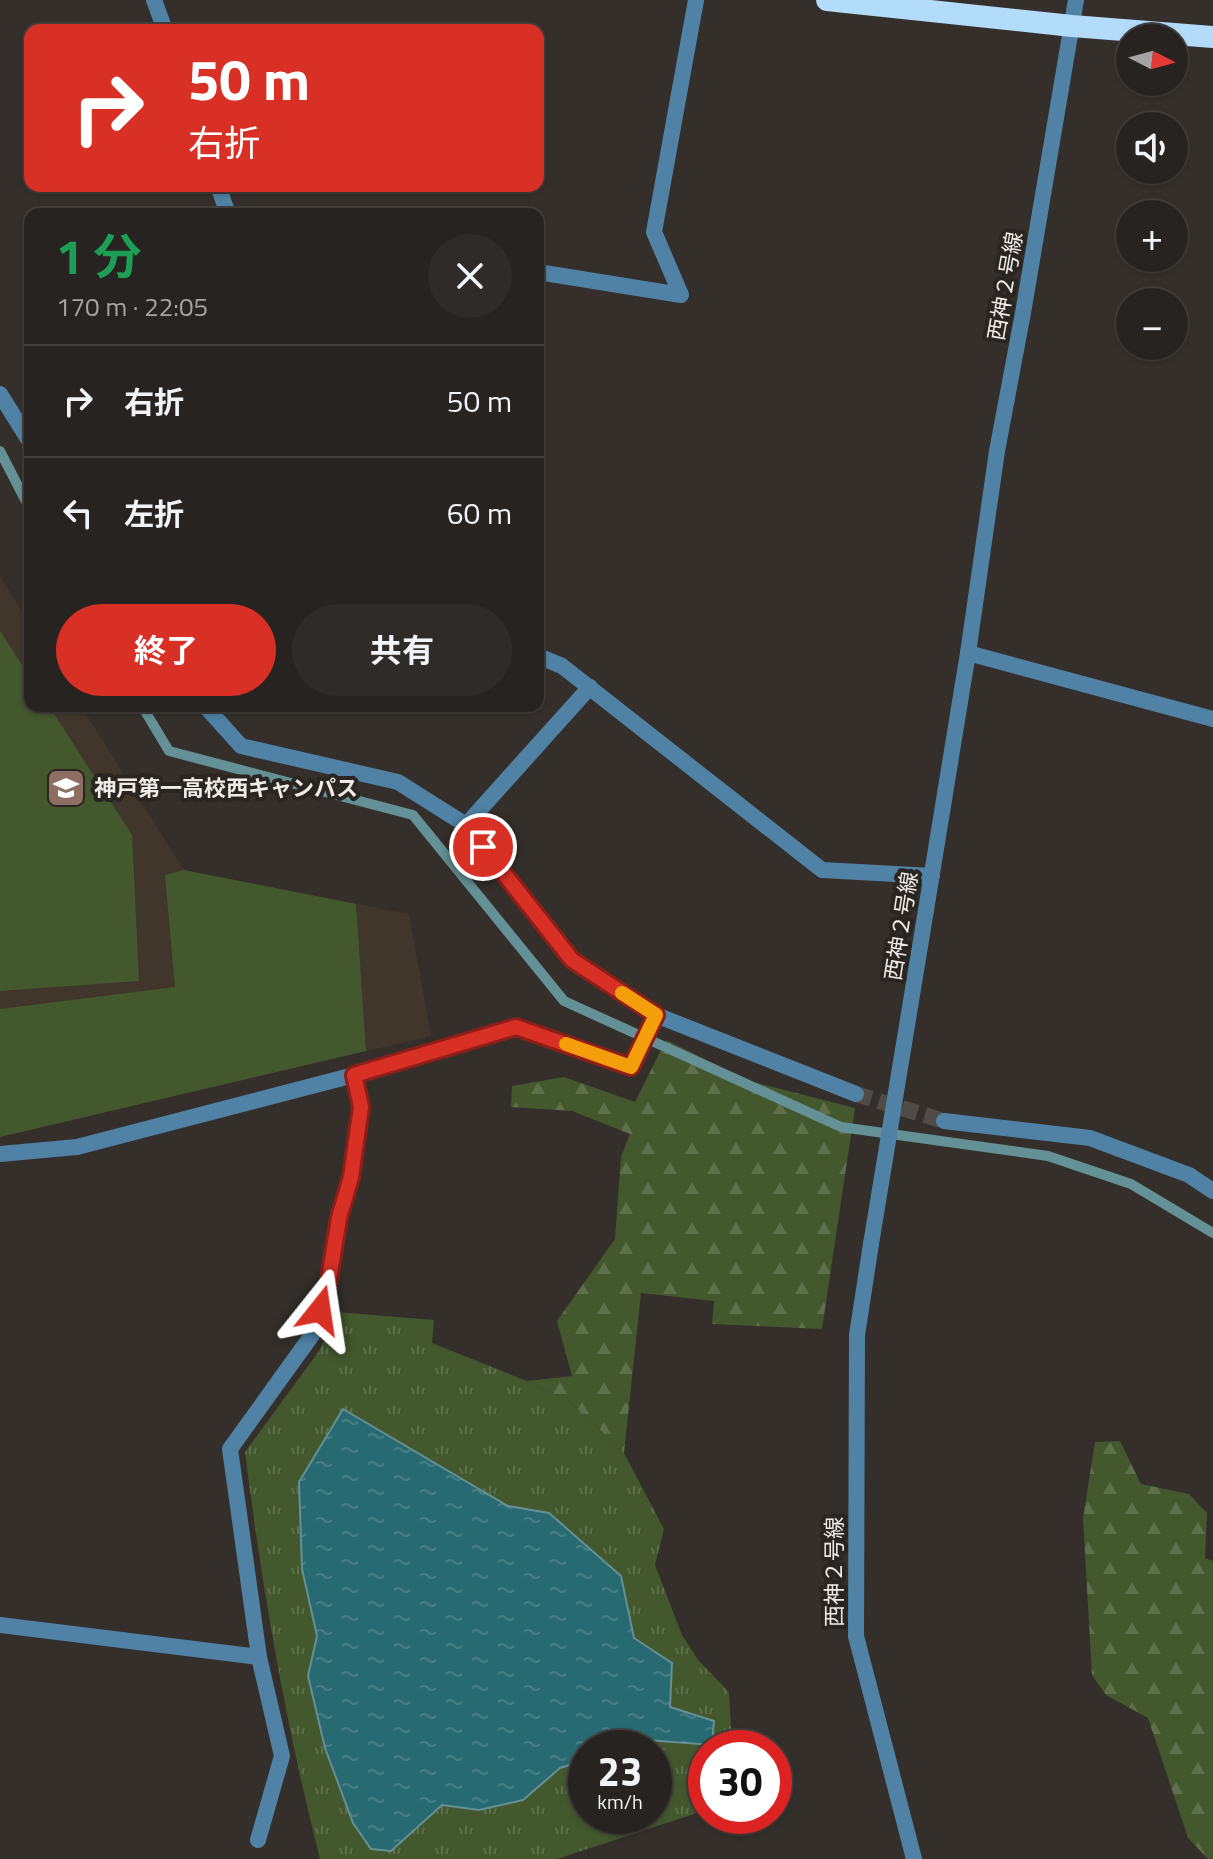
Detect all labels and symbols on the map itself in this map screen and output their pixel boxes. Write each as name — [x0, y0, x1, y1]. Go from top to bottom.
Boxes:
north arrow — [1116, 24, 1188, 96]
street label: 西神２号線 — [979, 229, 1031, 343]
school or university icon: 神戸第一高校西キャンパス — [45, 767, 87, 809]
place label: 神戸第一高校西キャンパス — [94, 771, 358, 805]
pin — [449, 813, 517, 881]
street label: 西神２号線 — [876, 869, 926, 983]
position arrow — [278, 1268, 362, 1352]
street label: 西神２号線 — [817, 1517, 851, 1627]
speed limit sign: 30 — [688, 1730, 792, 1834]

